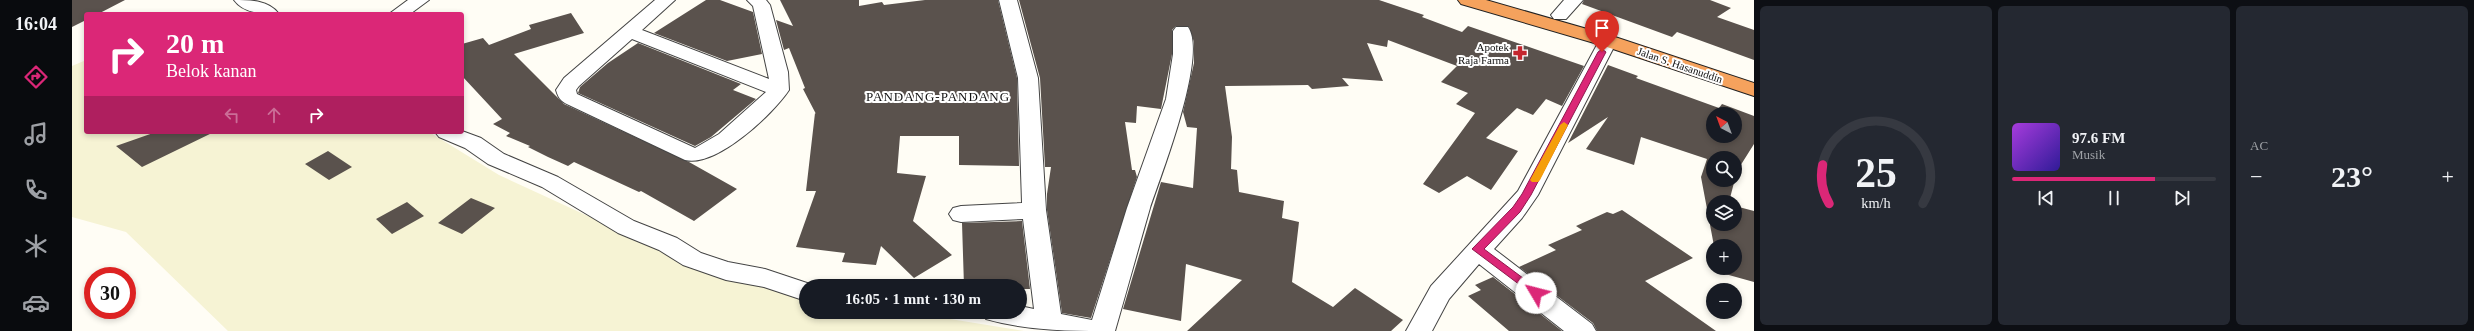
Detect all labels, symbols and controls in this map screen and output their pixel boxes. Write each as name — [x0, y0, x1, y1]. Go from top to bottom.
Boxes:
pin — [1585, 11, 1619, 52]
text: 16:04 — [15, 14, 57, 34]
icon: arrive — [1591, 17, 1613, 39]
icon: right — [100, 28, 152, 80]
text: 20 m — [166, 28, 224, 59]
place label: Apotek Raja Farma — [1458, 41, 1509, 66]
pharmacy icon: Apotek Raja Farma — [1512, 45, 1528, 61]
street label: Jalan S. Hasanuddin — [1636, 45, 1725, 85]
text: Belok kanan — [166, 61, 256, 81]
icon: directions — [22, 63, 50, 91]
district label: PANDANG-PANDANG — [866, 89, 1010, 104]
icon: left — [221, 104, 243, 126]
icon: ahead — [263, 104, 285, 126]
icon: right — [305, 104, 327, 126]
north arrow — [1706, 107, 1742, 143]
map controls — [1706, 107, 1742, 319]
icon: music — [22, 120, 50, 148]
text: 97.6 FM — [2072, 130, 2125, 146]
text: AC — [2250, 138, 2268, 153]
text: Musik — [2072, 147, 2105, 162]
text: 25 — [1855, 149, 1897, 195]
button: search — [1706, 151, 1742, 187]
text: 23° — [2331, 160, 2373, 193]
text: − — [2250, 164, 2262, 189]
text: + — [2442, 164, 2454, 189]
icon: phone — [22, 176, 50, 204]
icon: previous — [2035, 187, 2057, 209]
icon: pause — [2103, 187, 2125, 209]
icon: next — [2171, 187, 2193, 209]
text: km/h — [1861, 194, 1891, 210]
button: layers — [1706, 195, 1742, 231]
icon: climate — [22, 232, 50, 260]
button: + — [1706, 239, 1742, 275]
speed limit sign: 30 — [84, 267, 136, 319]
position arrow — [1515, 272, 1557, 314]
button: − — [1706, 283, 1742, 319]
icon: car — [22, 289, 50, 317]
text: 16:05 · 1 mnt · 130 m — [845, 291, 981, 307]

